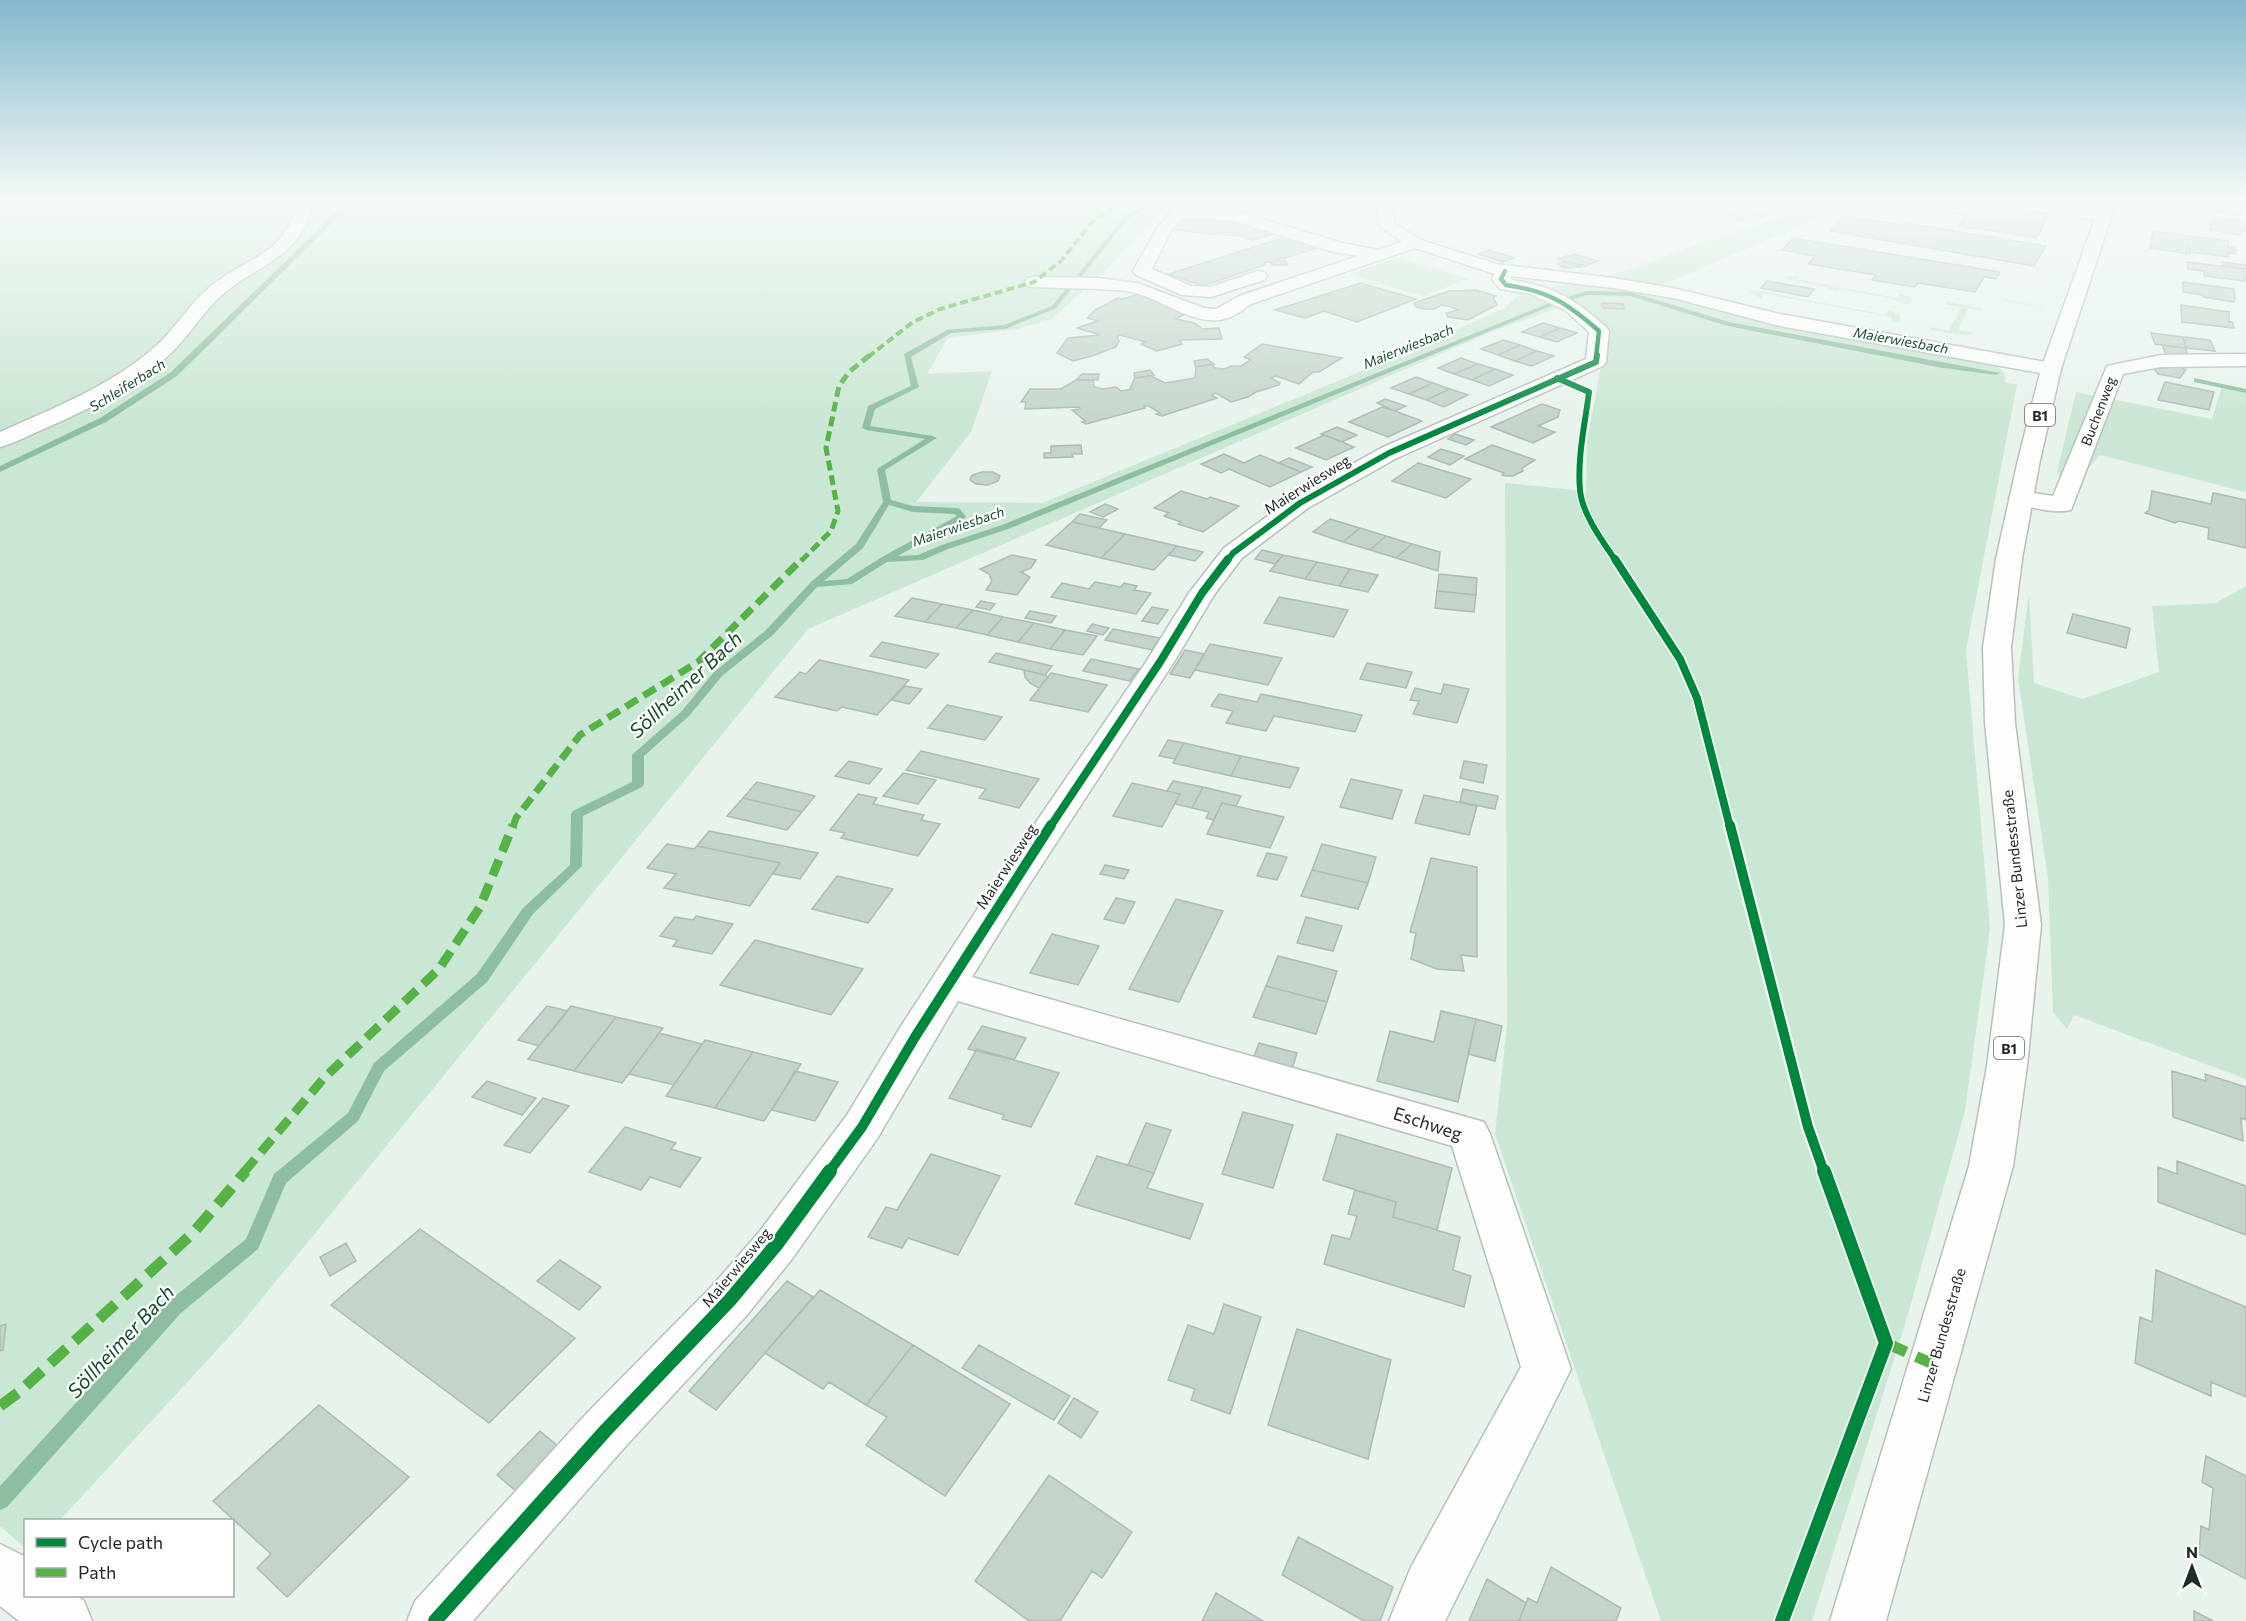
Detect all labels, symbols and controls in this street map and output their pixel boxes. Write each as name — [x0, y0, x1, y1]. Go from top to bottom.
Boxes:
water label: Maierwiesbach — [1360, 320, 1456, 372]
water label: Maierwiesbach — [1852, 323, 1950, 357]
water label: Schleiferbach — [86, 355, 168, 415]
street label: Buchenweg — [2077, 374, 2119, 448]
road number: B1 — [2025, 404, 2055, 426]
street label: Maierwiesweg — [1261, 450, 1353, 518]
water label: Maierwiesbach — [910, 502, 1006, 550]
water label: Söllheimer Bach — [624, 626, 746, 742]
street label: Linzer Bundesstraße — [1998, 789, 2030, 929]
street label: Maierwiesweg — [972, 820, 1040, 912]
road number: B1 — [1994, 1037, 2024, 1059]
street label: Eschweg — [1391, 1102, 1465, 1145]
street label: Maierwiesweg — [698, 1224, 774, 1310]
street label: Linzer Bundesstraße — [1913, 1266, 1969, 1404]
water label: Söllheimer Bach — [62, 1280, 178, 1402]
legend — [24, 1519, 234, 1597]
text: Cycle path — [78, 1531, 163, 1553]
north arrow — [2162, 1537, 2222, 1597]
text: N — [2186, 1542, 2198, 1561]
text: Path — [78, 1561, 116, 1583]

